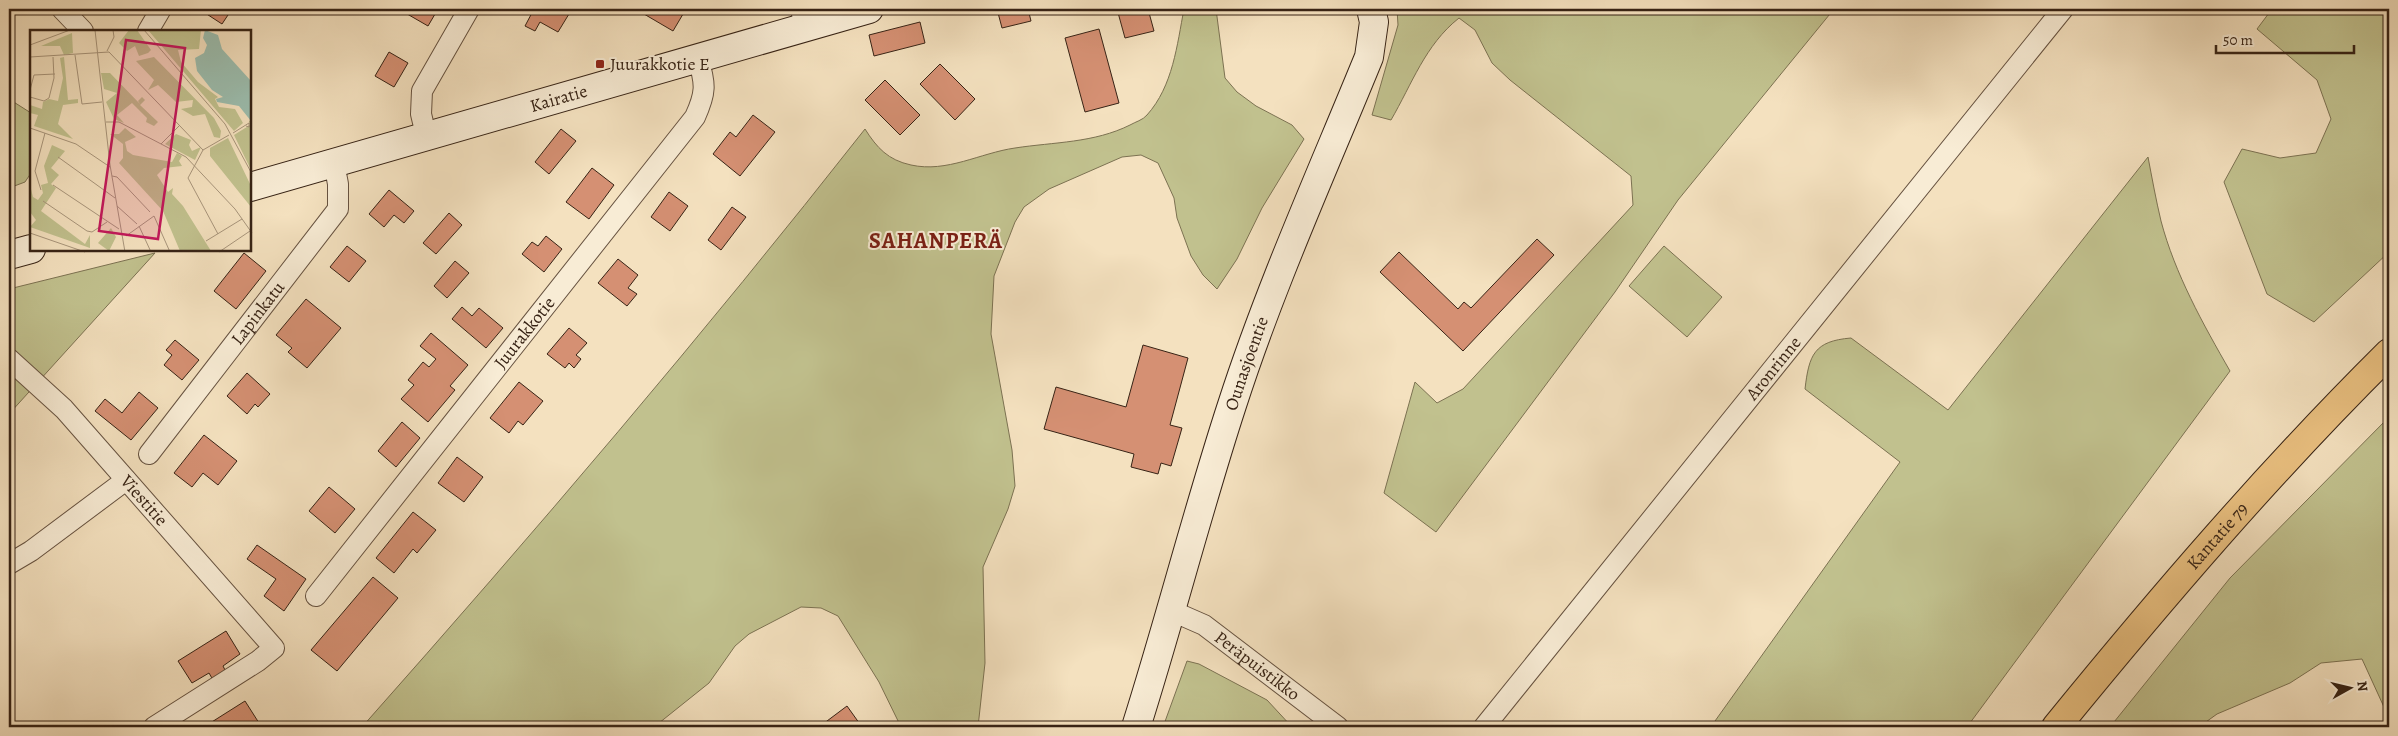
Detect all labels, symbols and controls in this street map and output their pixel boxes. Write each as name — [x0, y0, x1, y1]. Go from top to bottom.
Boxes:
scale bar — [2216, 22, 2353, 54]
inset map — [30, 30, 251, 251]
text: 50 m — [2223, 30, 2253, 50]
place label: Juurakkotie E — [610, 52, 710, 76]
marker: Juurakkotie E — [594, 58, 606, 70]
street label: Kairatie — [527, 79, 590, 118]
district label: SAHANPERÄ — [869, 226, 1003, 256]
street label: Lapinkatu — [225, 276, 290, 350]
street label: Juurakkotie — [489, 291, 560, 374]
street label: Ounasjoentie — [1219, 313, 1274, 414]
street label: Aronrinne — [1740, 331, 1806, 406]
street label: Viestitie — [115, 469, 173, 531]
street label: Kantatie 79 — [2181, 497, 2253, 575]
street label: Peräpuistikko — [1210, 625, 1305, 706]
north arrow — [2326, 664, 2376, 714]
text: N — [2352, 680, 2372, 693]

